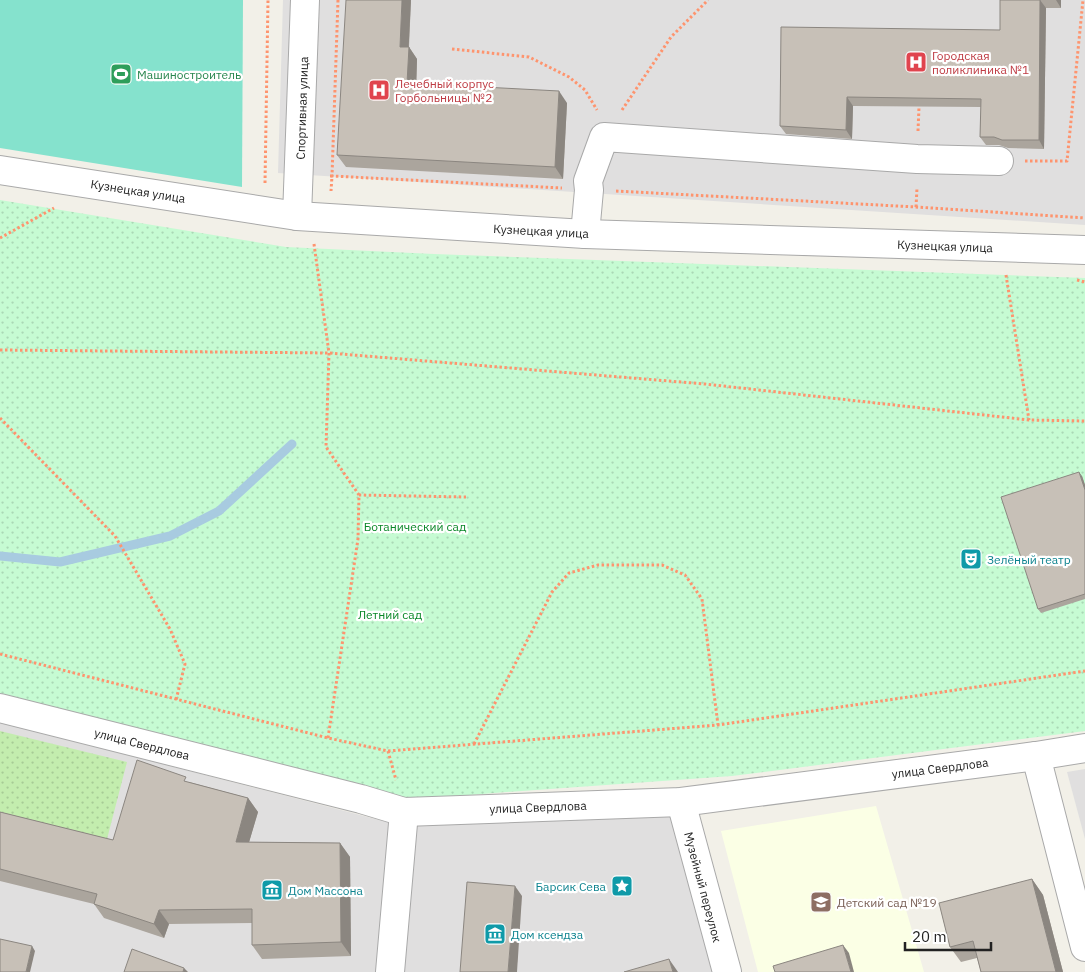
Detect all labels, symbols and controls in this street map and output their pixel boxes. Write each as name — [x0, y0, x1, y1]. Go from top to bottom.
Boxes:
place label: Городская поликлиника №1 — [932, 48, 1029, 77]
hospital icon: Городская поликлиника №1 — [904, 50, 928, 74]
street label: Спортивная улица — [293, 56, 311, 160]
sports icon: Машиностроитель — [109, 62, 133, 86]
place label: Машиностроитель — [137, 67, 241, 82]
place label: Лечебный корпус Горбольницы №2 — [395, 76, 494, 105]
hospital icon: Лечебный корпус Горбольницы №2 — [367, 78, 391, 102]
street label: Кузнецкая улица — [89, 176, 187, 206]
street label: Кузнецкая улица — [493, 221, 590, 241]
street label: Кузнецкая улица — [897, 237, 994, 255]
park label: Ботанический сад — [364, 519, 466, 534]
theatre icon: Зелёный театр — [959, 547, 983, 571]
place label: Зелёный театр — [987, 552, 1071, 567]
park label: Летний сад — [358, 607, 422, 622]
street label: улица Свердлова — [93, 725, 192, 763]
street label: улица Свердлова — [891, 755, 990, 781]
street label: улица Свердлова — [489, 798, 588, 816]
street label: Музейный переулок — [681, 830, 725, 944]
place icon: Барсик Сева — [610, 874, 634, 898]
museum icon: Дом Масcона — [260, 878, 284, 902]
place label: Барсик Сева — [535, 879, 607, 894]
place label: Дом Масcона — [288, 883, 364, 898]
school or university icon: Детский сад №19 — [809, 890, 833, 914]
place label: Детский сад №19 — [837, 895, 937, 910]
scale bar — [905, 920, 991, 952]
museum icon: Дом ксендза — [483, 922, 507, 946]
place label: Дом ксендза — [511, 927, 584, 942]
text: 20 m — [912, 927, 947, 946]

